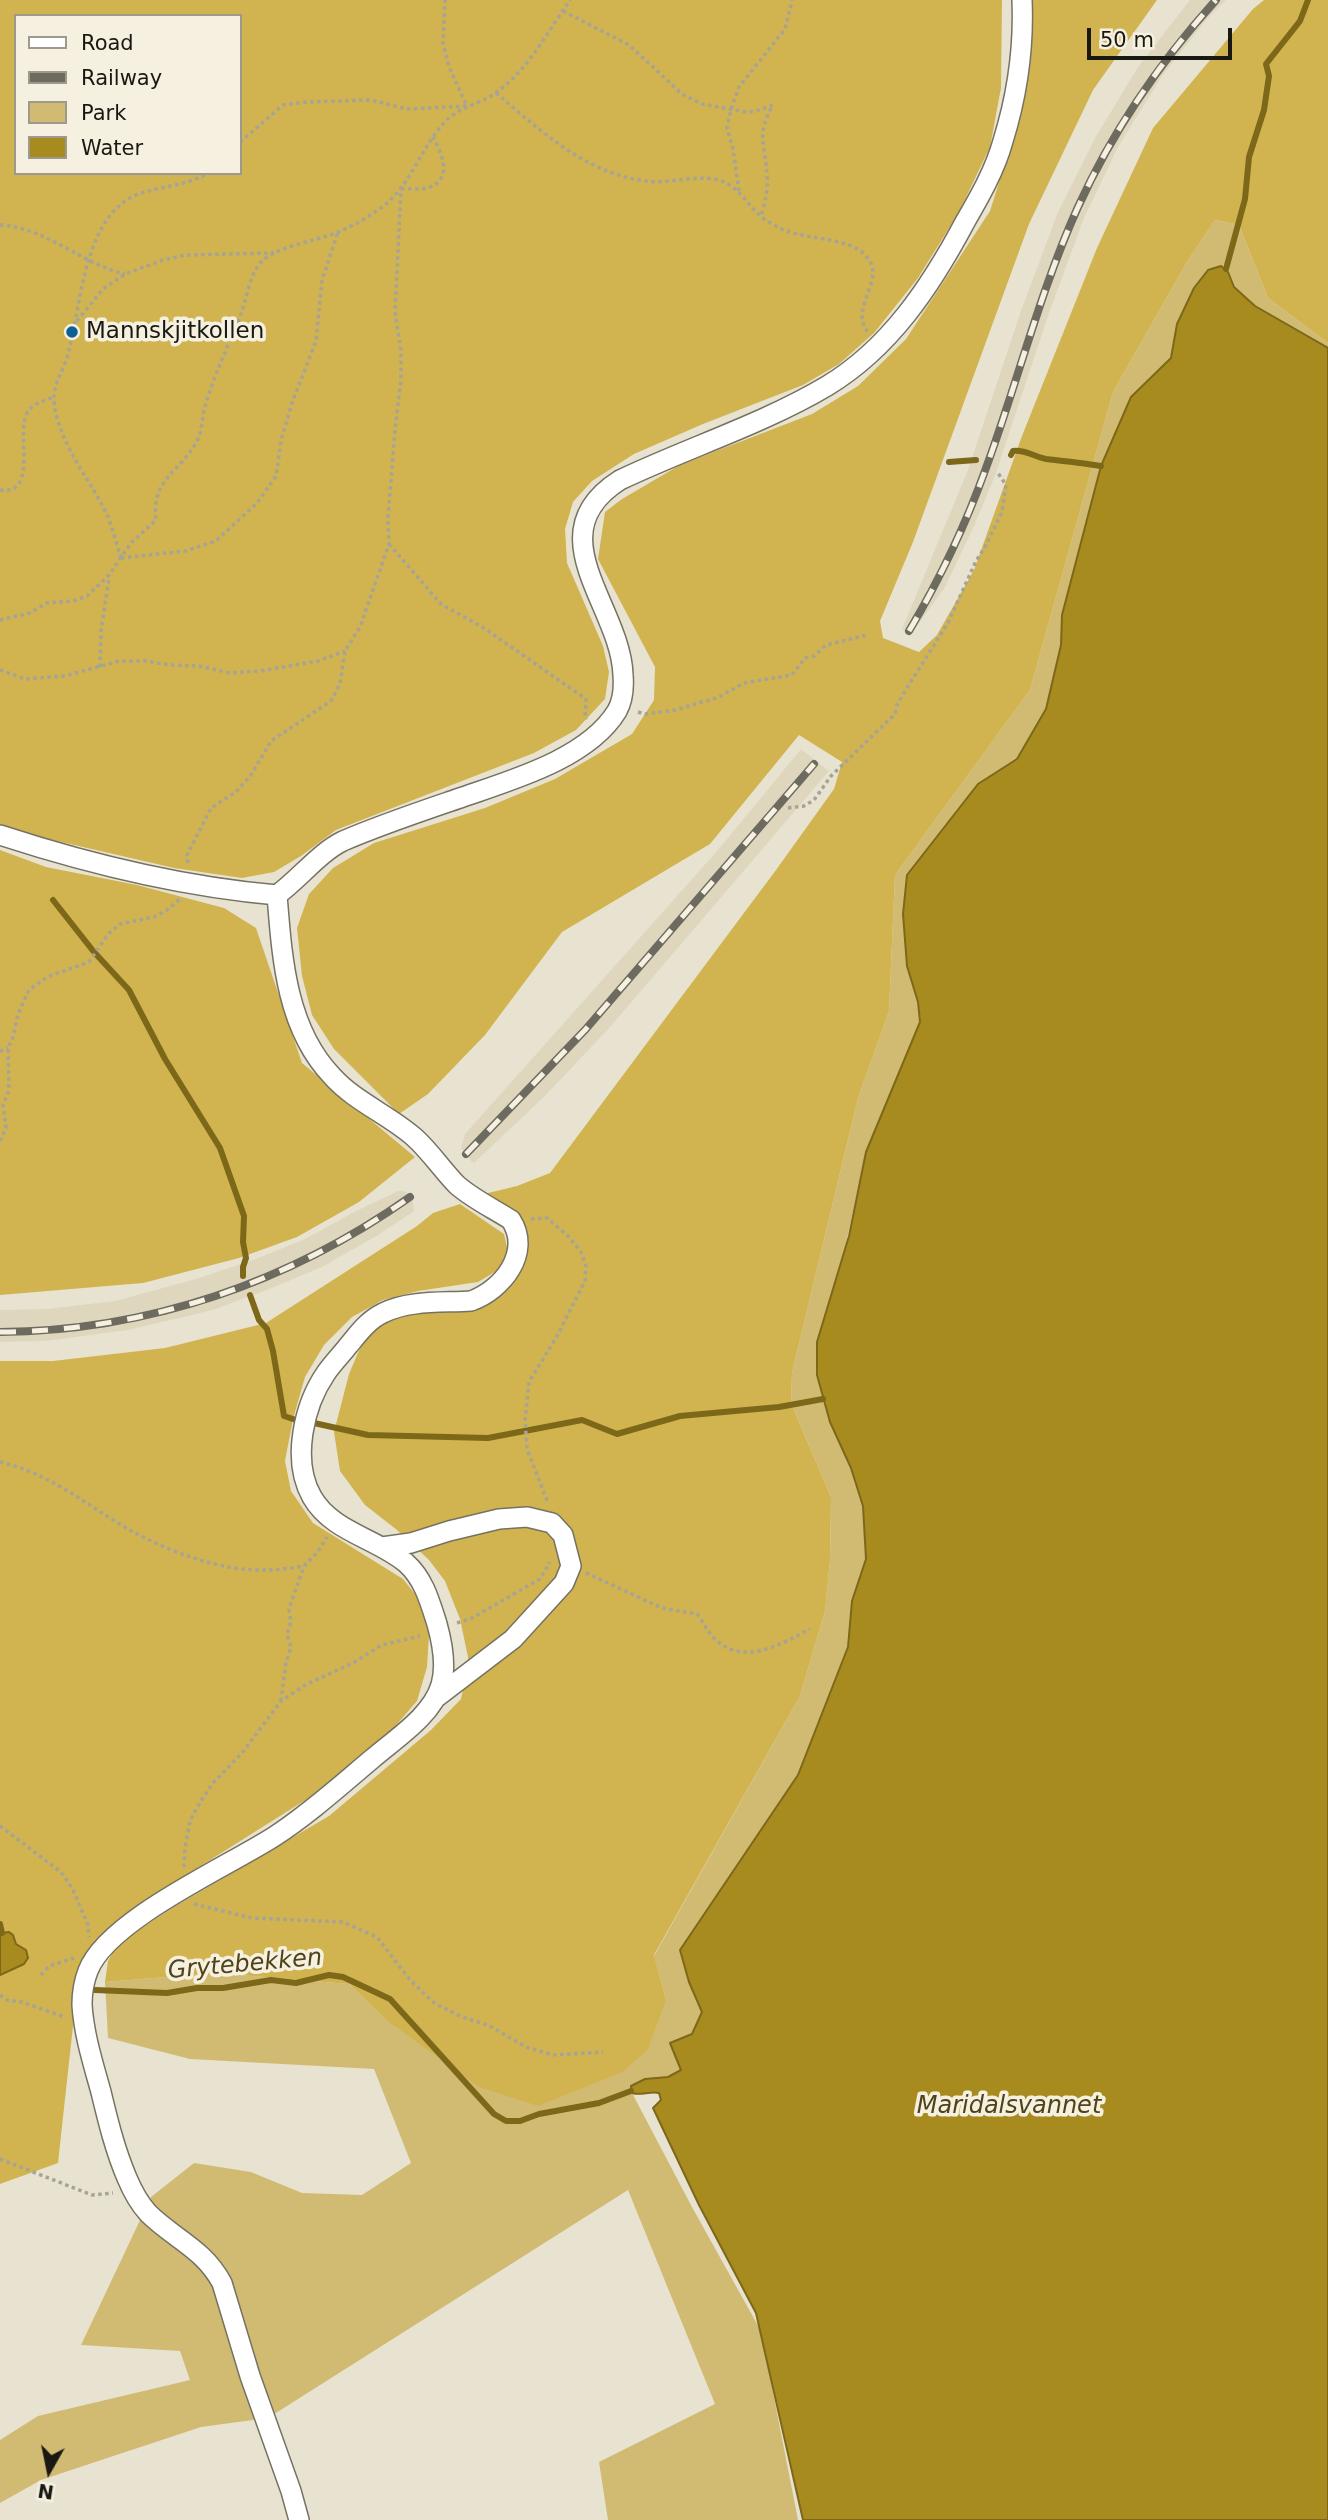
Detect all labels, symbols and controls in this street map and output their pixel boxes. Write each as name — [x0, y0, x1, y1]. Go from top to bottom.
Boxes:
legend — [14, 14, 242, 175]
scale bar — [1090, 14, 1235, 58]
text: 50 m — [1100, 28, 1154, 52]
text: Road — [81, 31, 134, 55]
text: Railway — [81, 66, 162, 90]
text: Park — [81, 101, 126, 125]
text: Water — [81, 136, 143, 160]
place label: Mannskjitkollen — [86, 318, 264, 346]
marker: Mannskjitkollen — [64, 324, 80, 340]
water label: Grytebekken — [167, 1944, 323, 1986]
water label: Maridalsvannet — [917, 2093, 1101, 2121]
north arrow — [14, 2436, 84, 2506]
text: N — [36, 2480, 55, 2504]

